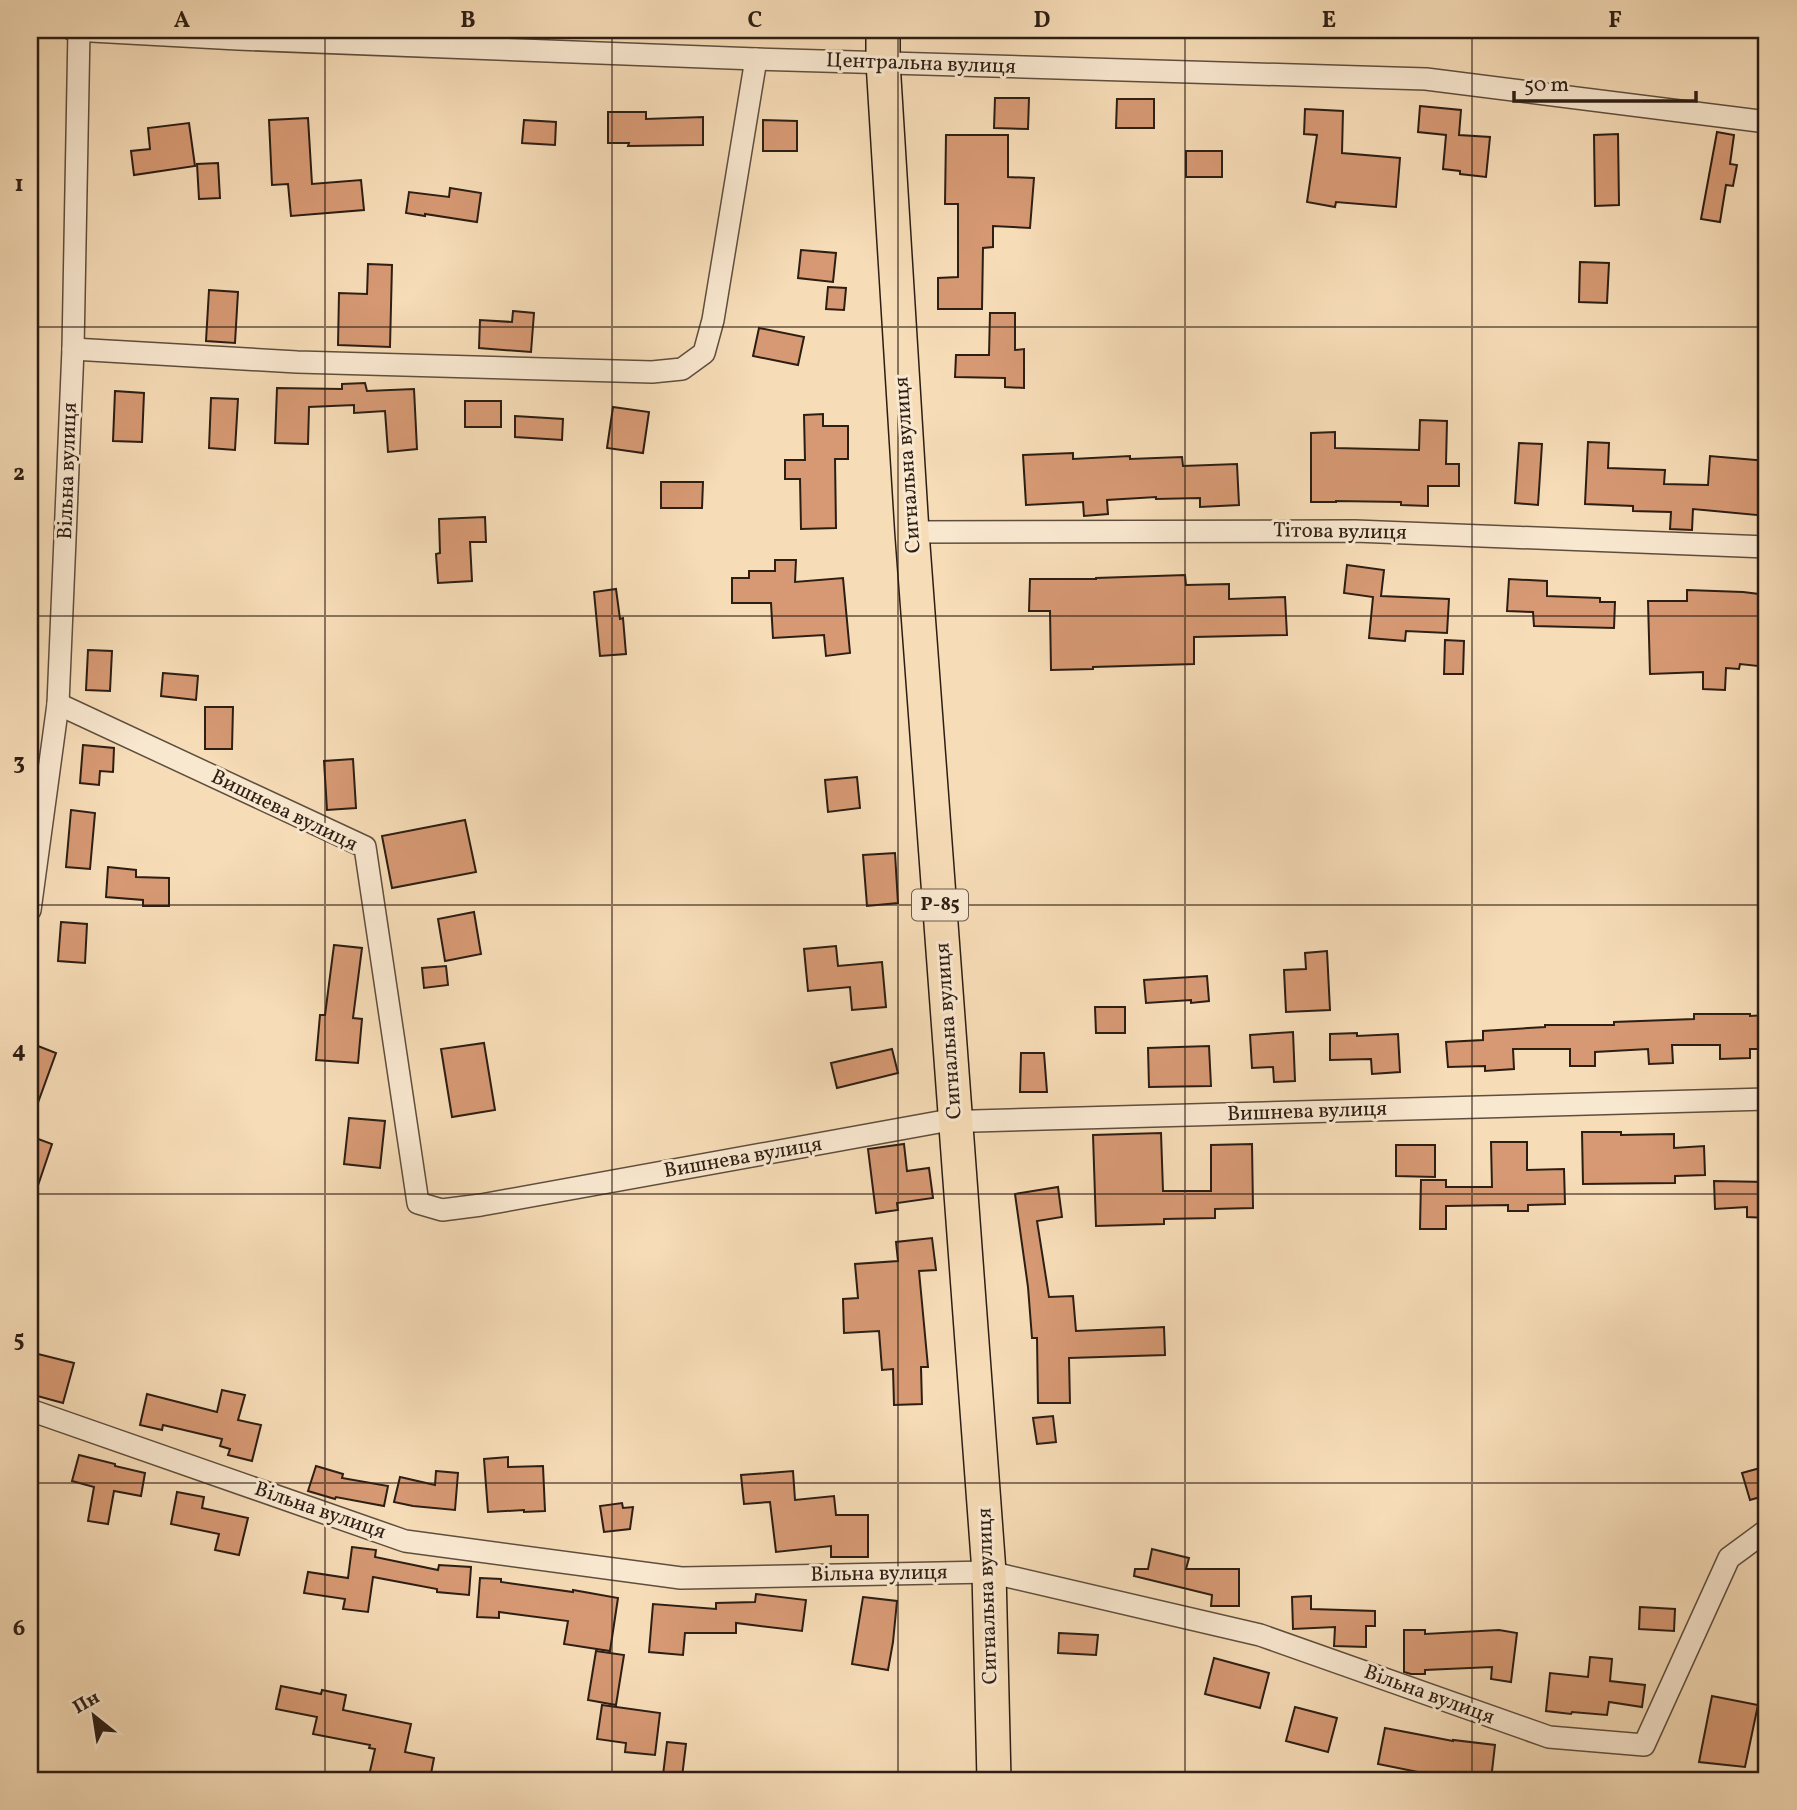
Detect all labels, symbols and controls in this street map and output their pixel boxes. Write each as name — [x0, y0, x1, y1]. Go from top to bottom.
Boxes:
text: A — [174, 5, 190, 37]
text: B — [460, 5, 476, 37]
text: C — [748, 5, 762, 37]
text: D — [1034, 5, 1051, 37]
text: E — [1322, 5, 1336, 37]
text: F — [1608, 5, 1622, 37]
street label: Центральна вулиця — [826, 46, 1017, 82]
scale bar — [1514, 60, 1696, 104]
text: 50 m — [1524, 71, 1569, 100]
text: 1 — [14, 169, 24, 201]
street label: Сигнальна вулиця — [887, 376, 929, 554]
street label: Вільна вулиця — [51, 402, 85, 540]
text: 2 — [13, 458, 25, 490]
street label: Тітова вулиця — [1273, 516, 1407, 548]
text: 3 — [13, 747, 25, 779]
street label: Вишнева вулиця — [206, 763, 362, 859]
road number: Р-85 — [912, 890, 968, 920]
street label: Сигнальна вулиця — [928, 942, 970, 1120]
text: 4 — [12, 1035, 26, 1067]
street label: Вишнева вулиця — [1226, 1095, 1388, 1129]
street label: Вишнева вулиця — [662, 1130, 824, 1186]
text: 5 — [13, 1324, 25, 1356]
street label: Вільна вулиця — [250, 1475, 390, 1547]
street label: Сигнальна вулиця — [970, 1507, 1006, 1685]
street label: Вільна вулиця — [810, 1558, 948, 1590]
text: 6 — [13, 1613, 25, 1645]
street label: Вільна вулиця — [1360, 1658, 1498, 1732]
north arrow — [60, 1680, 130, 1750]
text: Пн — [68, 1685, 105, 1721]

